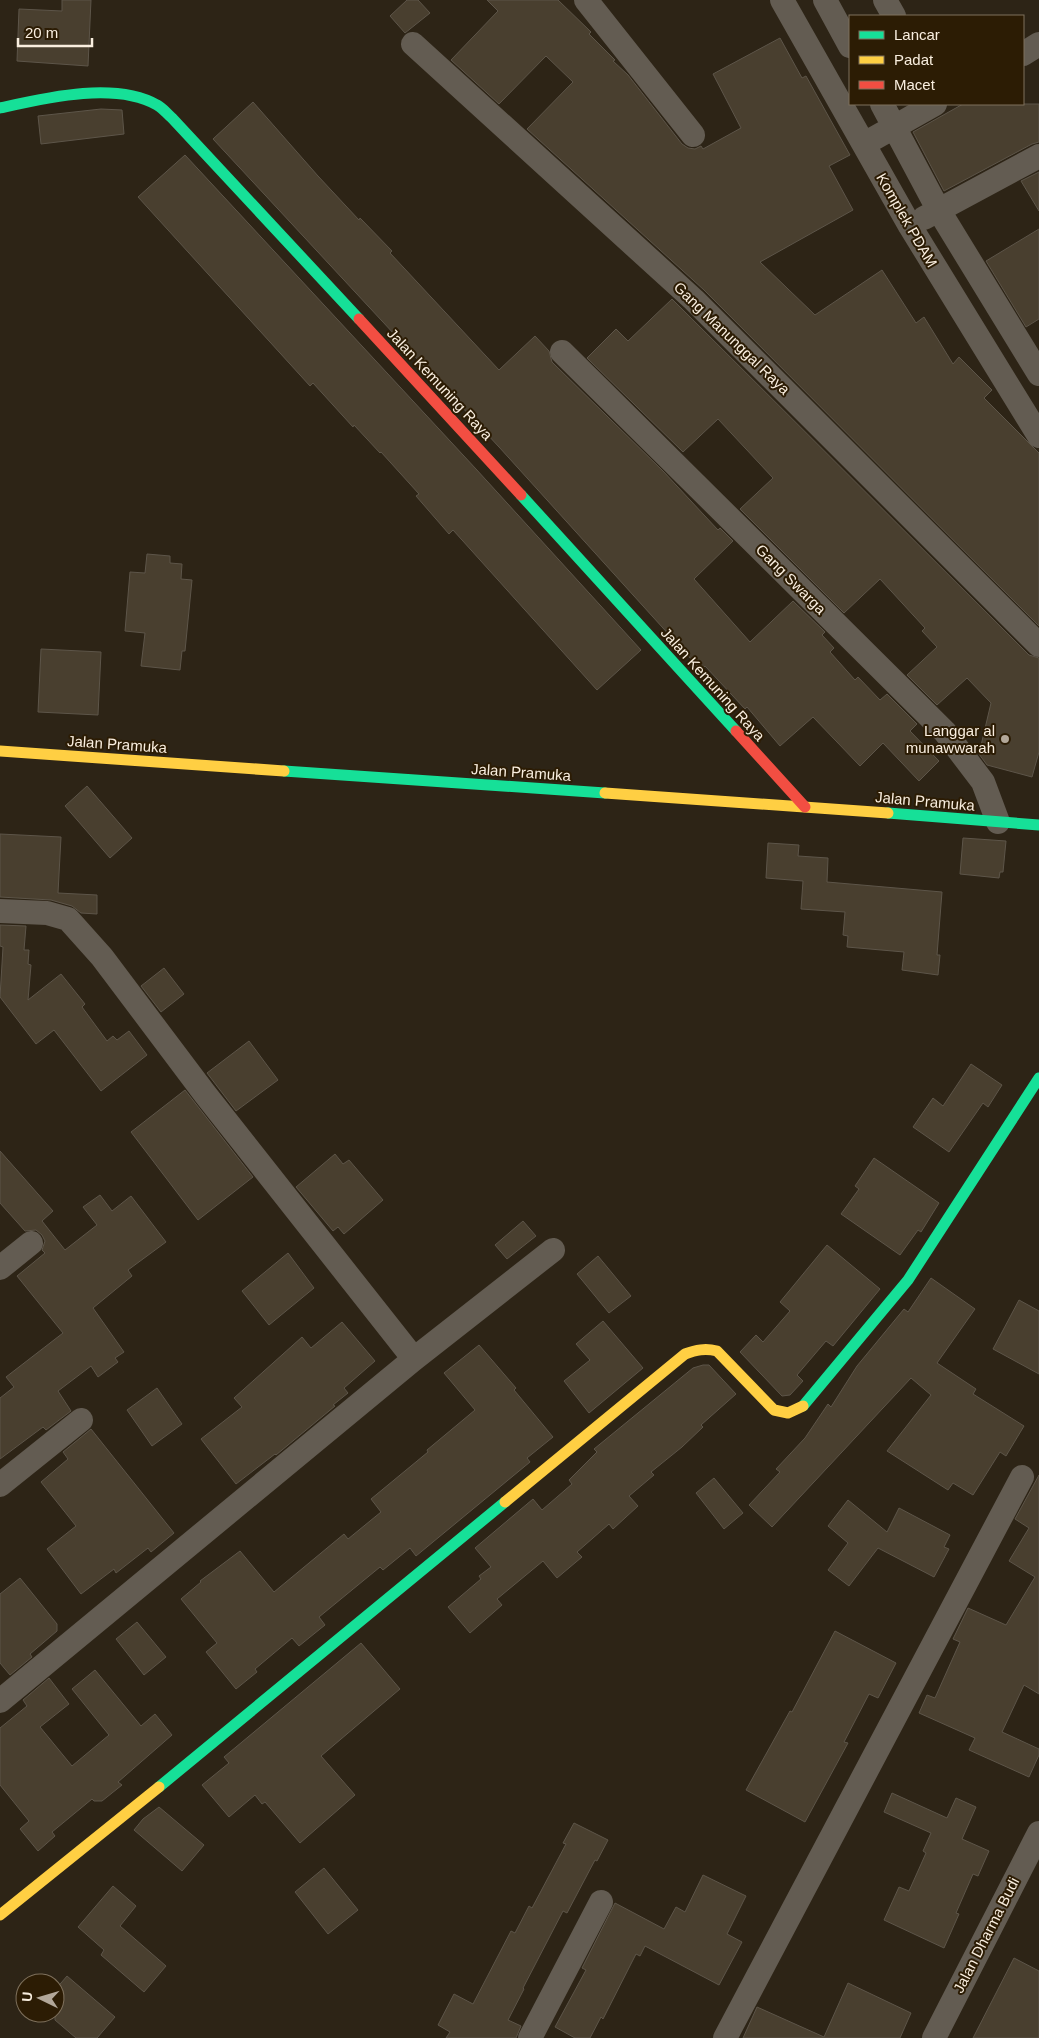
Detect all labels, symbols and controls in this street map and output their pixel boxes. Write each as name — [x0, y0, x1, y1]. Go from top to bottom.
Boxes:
scale bar — [18, 15, 91, 47]
legend — [849, 15, 1024, 105]
text: 20 m — [25, 24, 58, 41]
text: Lancar — [894, 26, 940, 43]
text: Padat — [894, 51, 934, 68]
text: Macet — [894, 76, 936, 93]
street label: Komplek PDAM — [873, 170, 941, 270]
street label: Gang Manunggal Raya — [671, 278, 794, 398]
street label: Jalan Kemuning Raya — [384, 325, 497, 444]
street label: Gang Swarga — [753, 541, 830, 618]
street label: Jalan Kemuning Raya — [658, 624, 769, 745]
place label: Langgar al munawwarah — [906, 722, 995, 756]
street label: Jalan Pramuka — [66, 732, 168, 756]
marker: Langgar al munawwarah — [999, 733, 1011, 745]
street label: Jalan Pramuka — [470, 760, 572, 784]
street label: Jalan Pramuka — [874, 788, 976, 814]
street label: Jalan Dharma Budi — [949, 1874, 1023, 1996]
north arrow — [15, 1973, 65, 2023]
text: U — [19, 1991, 35, 2003]

